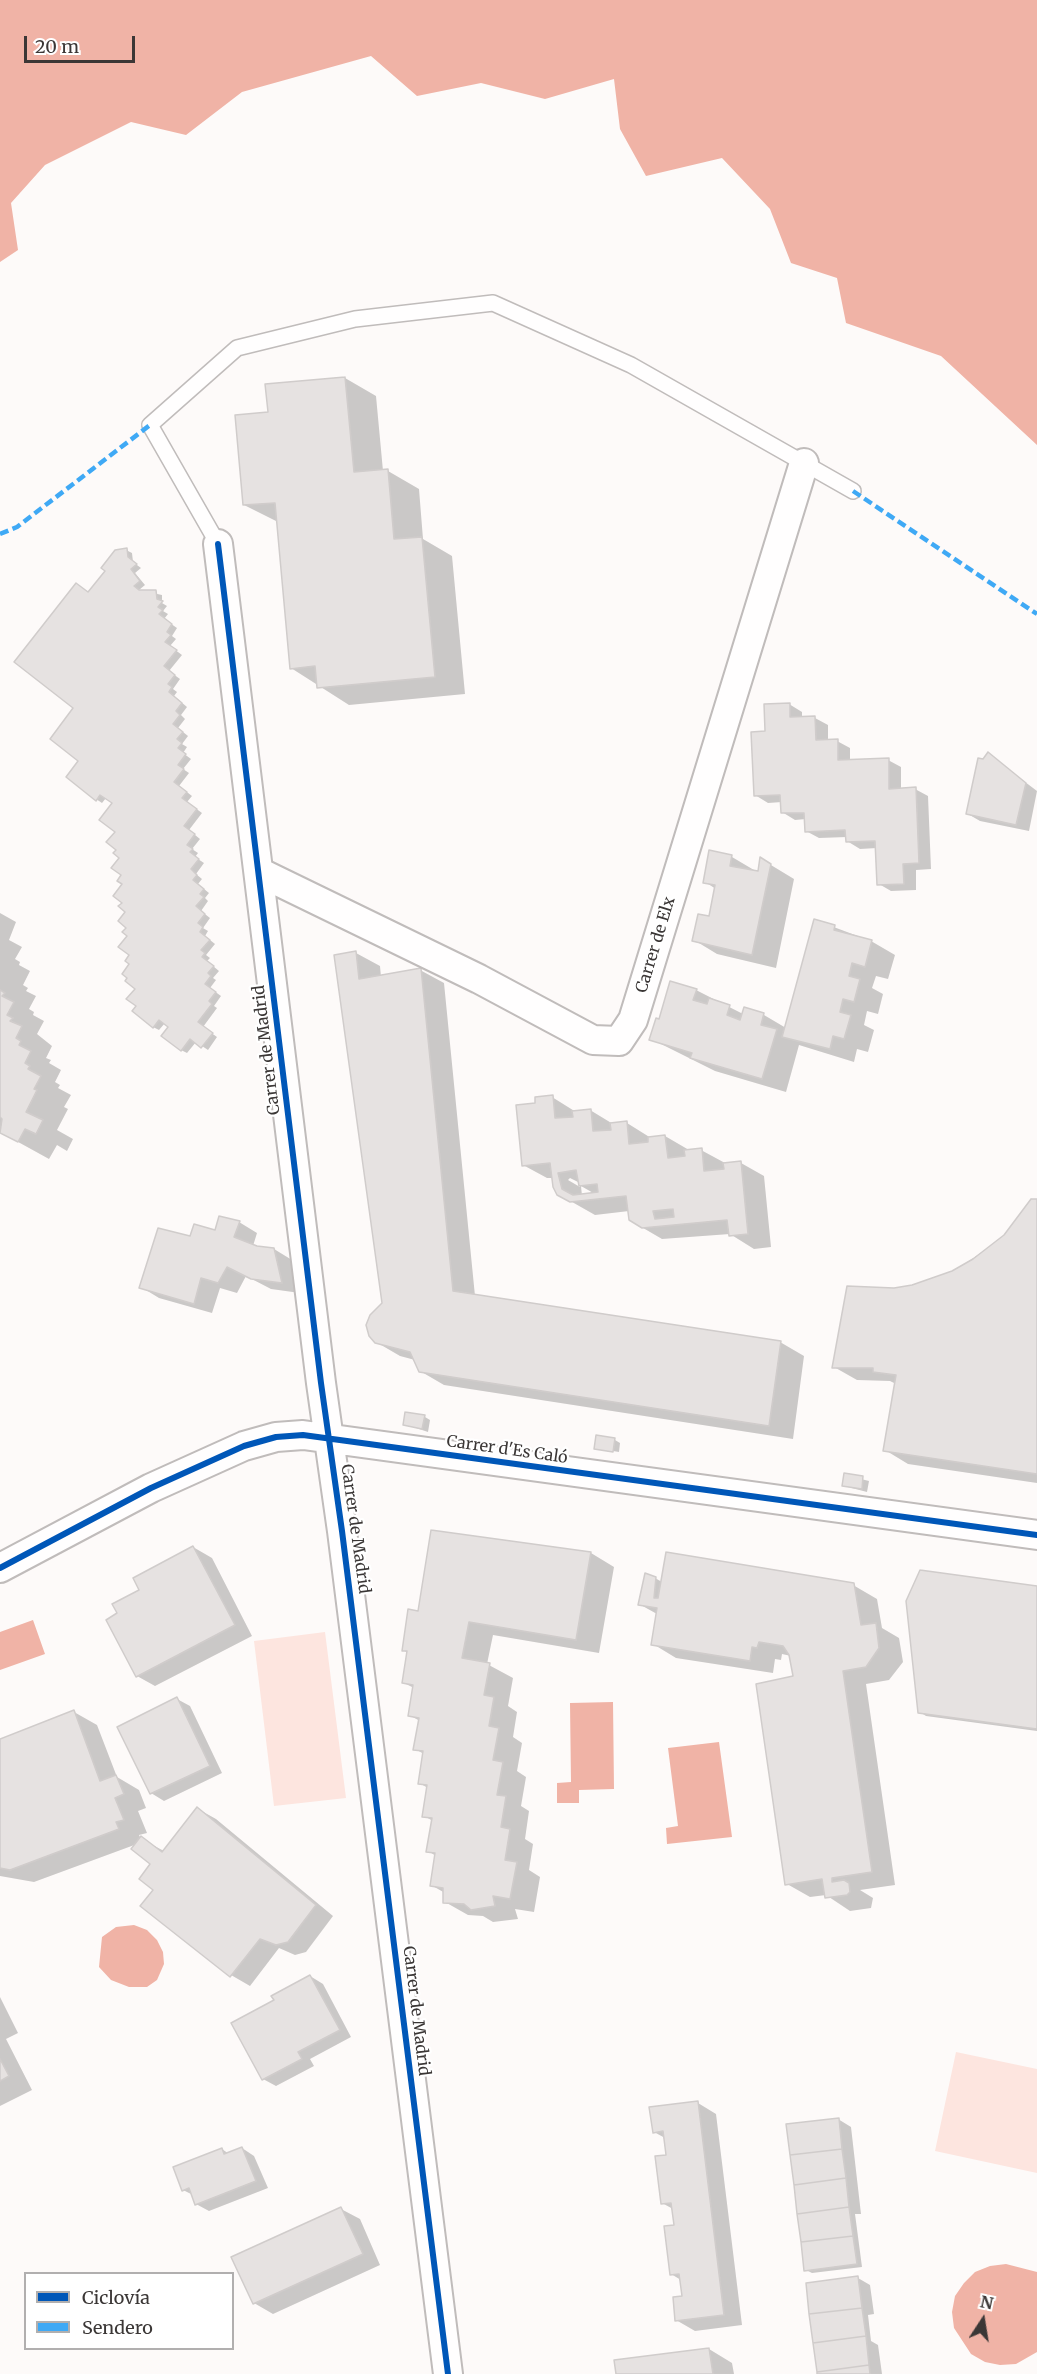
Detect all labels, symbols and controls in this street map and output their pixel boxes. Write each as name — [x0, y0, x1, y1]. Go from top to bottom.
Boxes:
scale bar — [27, 24, 138, 62]
text: 20 m — [35, 35, 79, 58]
street label: Carrer de Elx — [632, 895, 680, 995]
street label: Carrer de Madrid — [250, 984, 284, 1116]
street label: Carrer d'Es Caló — [445, 1432, 569, 1468]
street label: Carrer de Madrid — [336, 1463, 374, 1595]
street label: Carrer de Madrid — [399, 1945, 433, 2077]
legend — [24, 2272, 234, 2350]
text: Ciclovía — [82, 2286, 150, 2309]
north arrow — [953, 2290, 1013, 2350]
text: N — [978, 2291, 995, 2313]
text: Sendero — [82, 2316, 153, 2339]

